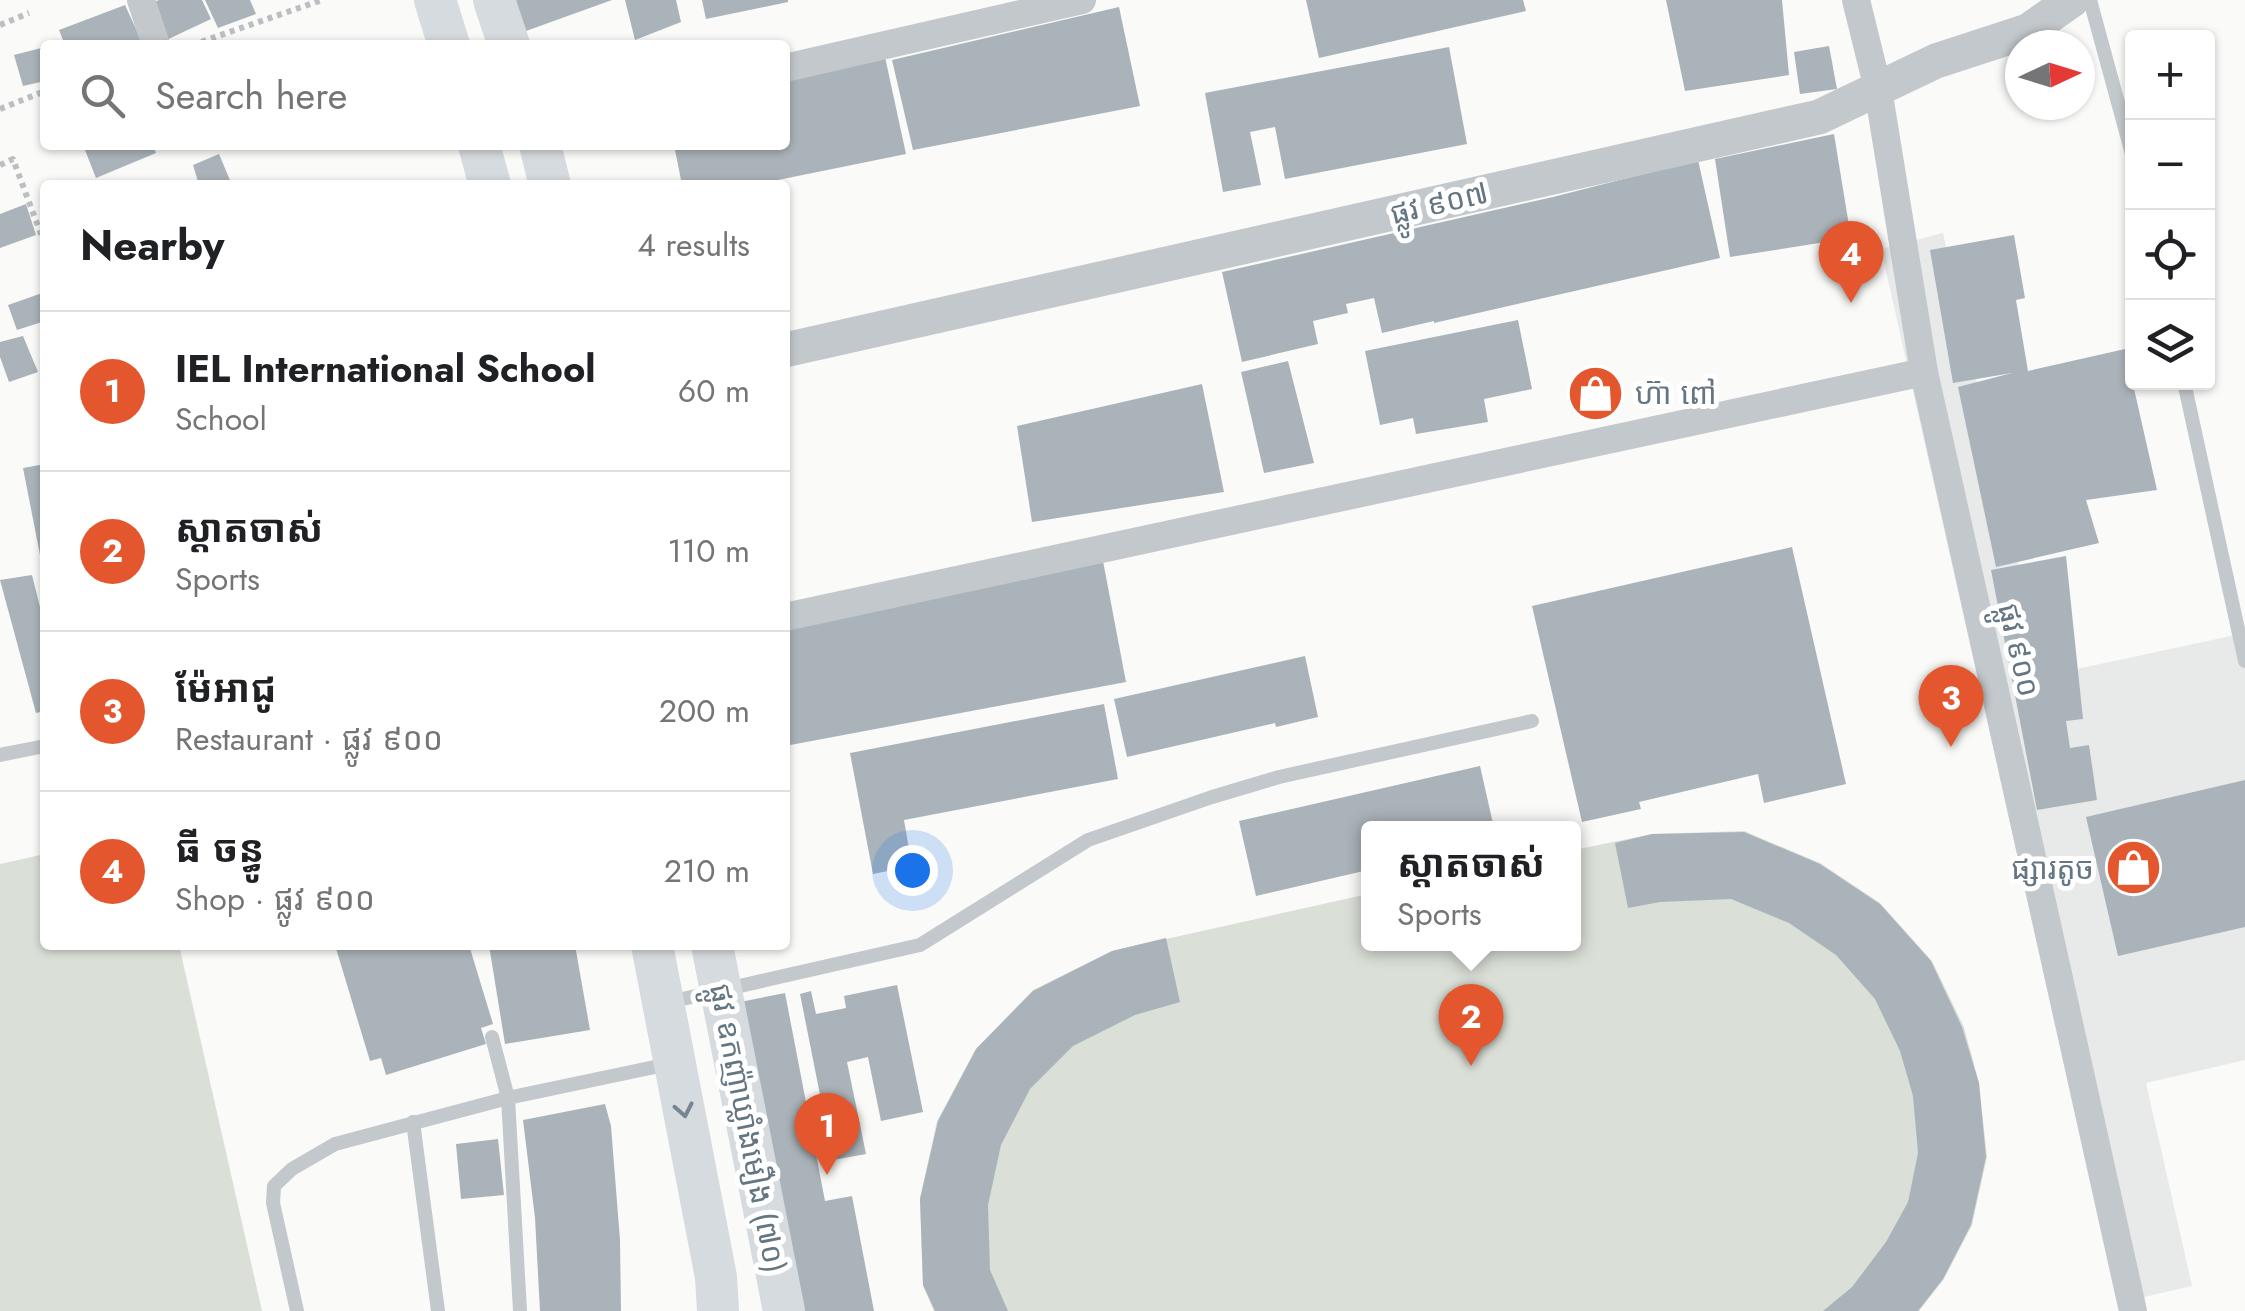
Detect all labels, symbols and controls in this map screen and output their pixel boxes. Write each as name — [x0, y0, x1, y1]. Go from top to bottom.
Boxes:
north arrow — [2005, 30, 2095, 120]
map controls — [2125, 30, 2215, 390]
button: + — [2125, 30, 2215, 120]
search box — [40, 40, 790, 150]
icon: search — [75, 68, 130, 123]
text: Search here — [155, 68, 347, 123]
button: − — [2125, 120, 2215, 210]
street label: ផ្លូវ ៩០៧ — [1386, 171, 1493, 240]
button: locate — [2125, 210, 2215, 300]
text: Nearby — [80, 215, 224, 276]
pin: 4 — [1818, 220, 1884, 303]
text: 4 results — [637, 222, 750, 268]
button: layers — [2125, 300, 2215, 390]
text: IEL International School — [175, 341, 596, 396]
shop icon: ហ៊ា ពៅ — [1566, 363, 1626, 423]
text: 1 — [104, 368, 121, 414]
text: 60 m — [678, 368, 750, 414]
place label: ហ៊ា ពៅ — [1635, 372, 1717, 415]
text: School — [175, 396, 267, 442]
text: ស្ដាតចាស់ — [175, 501, 323, 556]
text: 2 — [102, 528, 123, 574]
text: 110 m — [667, 528, 750, 574]
text: Sports — [175, 556, 260, 602]
street label: ផ្លូវ ៩០០ — [1983, 599, 2051, 702]
text: ម៉ែអាជូ — [175, 661, 277, 716]
pin: 3 — [1918, 664, 1984, 747]
text: 3 — [103, 688, 122, 734]
text: 200 m — [659, 688, 750, 734]
text: Restaurant · ផ្លូវ ៩០០ — [175, 716, 443, 762]
text: ធី ចន្ធូ — [175, 821, 264, 876]
popup — [1361, 821, 1581, 951]
text: ស្ដាតចាស់ — [1397, 836, 1545, 891]
shop icon: ផ្សារតូច — [2103, 838, 2163, 898]
your location — [887, 845, 938, 896]
place label: ផ្សារតូច — [2011, 847, 2094, 890]
text: 4 — [101, 848, 124, 894]
text: 210 m — [664, 848, 750, 894]
text: Shop · ផ្លូវ ៩០០ — [175, 876, 375, 922]
text: Sports — [1397, 891, 1482, 937]
street label: ផ្លូវ ឧកញ៉ាឃ្លាំងមឿង (៧០) — [694, 980, 797, 1277]
pin: 2 — [1438, 984, 1504, 1066]
pin: 1 — [794, 1092, 860, 1175]
one-way arrow — [672, 1101, 693, 1118]

